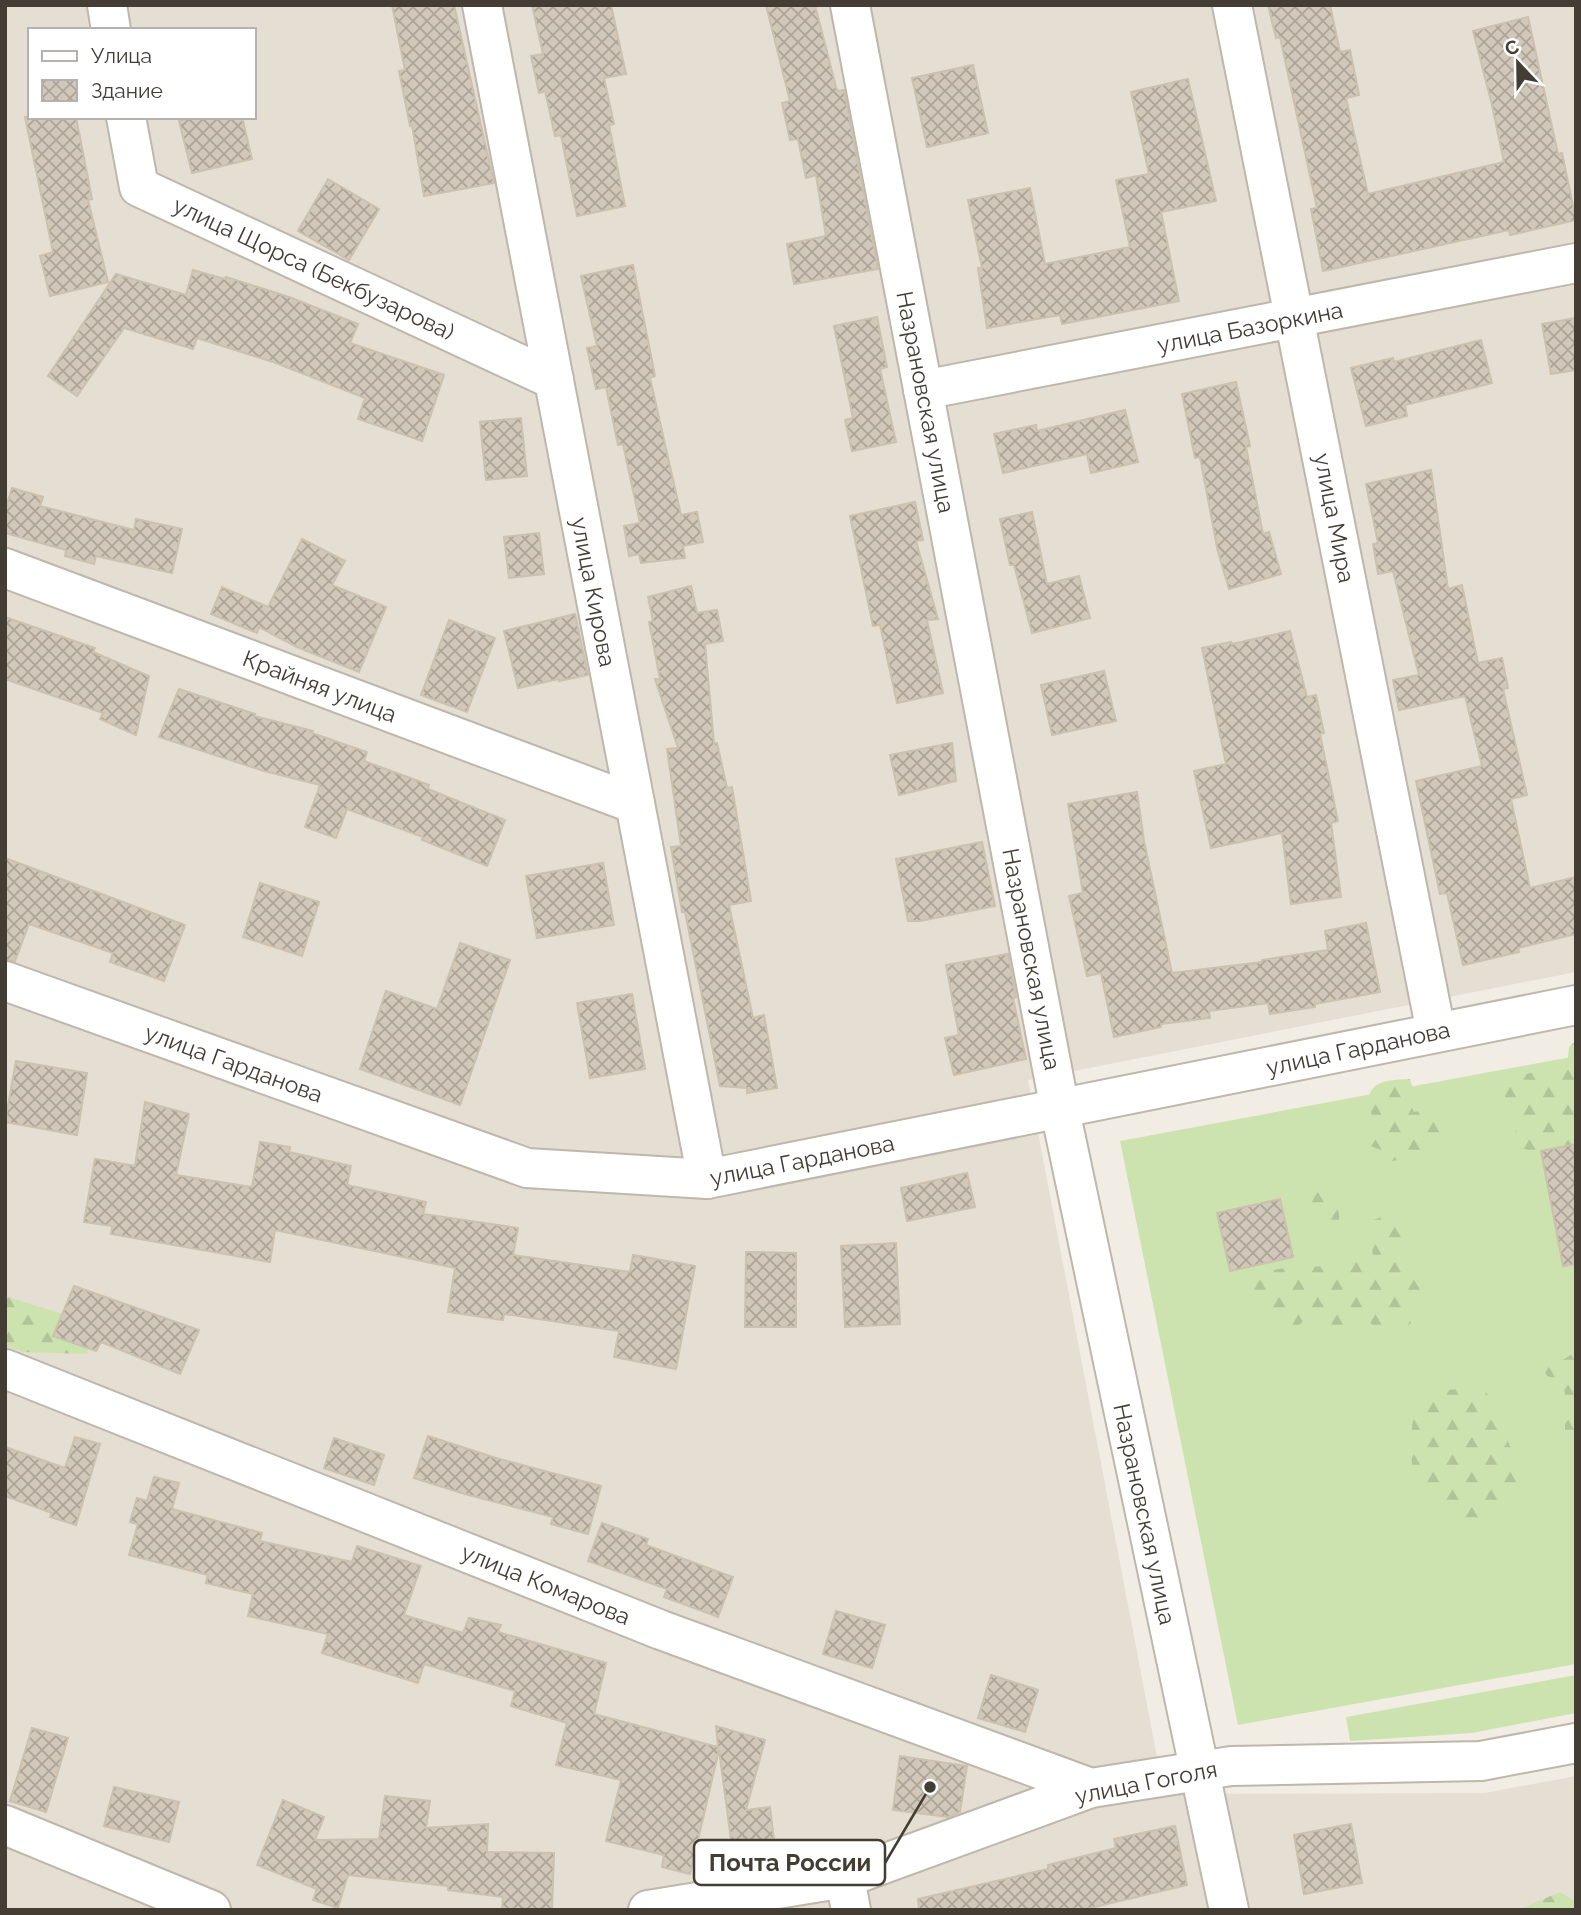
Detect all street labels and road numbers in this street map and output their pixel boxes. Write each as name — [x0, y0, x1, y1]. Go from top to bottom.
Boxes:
street label: улица Щорса (Бекбузарова) — [169, 191, 459, 345]
street label: Назрановская улица — [891, 289, 961, 515]
street label: улица Базоркина — [1155, 296, 1345, 358]
street label: улица Мира — [1309, 451, 1361, 585]
street label: улица Кирова — [566, 515, 622, 669]
street label: Крайняя улица — [239, 644, 401, 728]
street label: Назрановская улица — [997, 846, 1067, 1072]
street label: улица Гарданова — [1264, 1015, 1452, 1081]
street label: улица Гарданова — [141, 1018, 327, 1108]
street label: улица Гарданова — [707, 1129, 897, 1191]
street label: Назрановская улица — [1108, 1401, 1182, 1627]
street label: улица Комарова — [458, 1538, 634, 1630]
street label: улица Гоголя — [1073, 1755, 1219, 1809]

